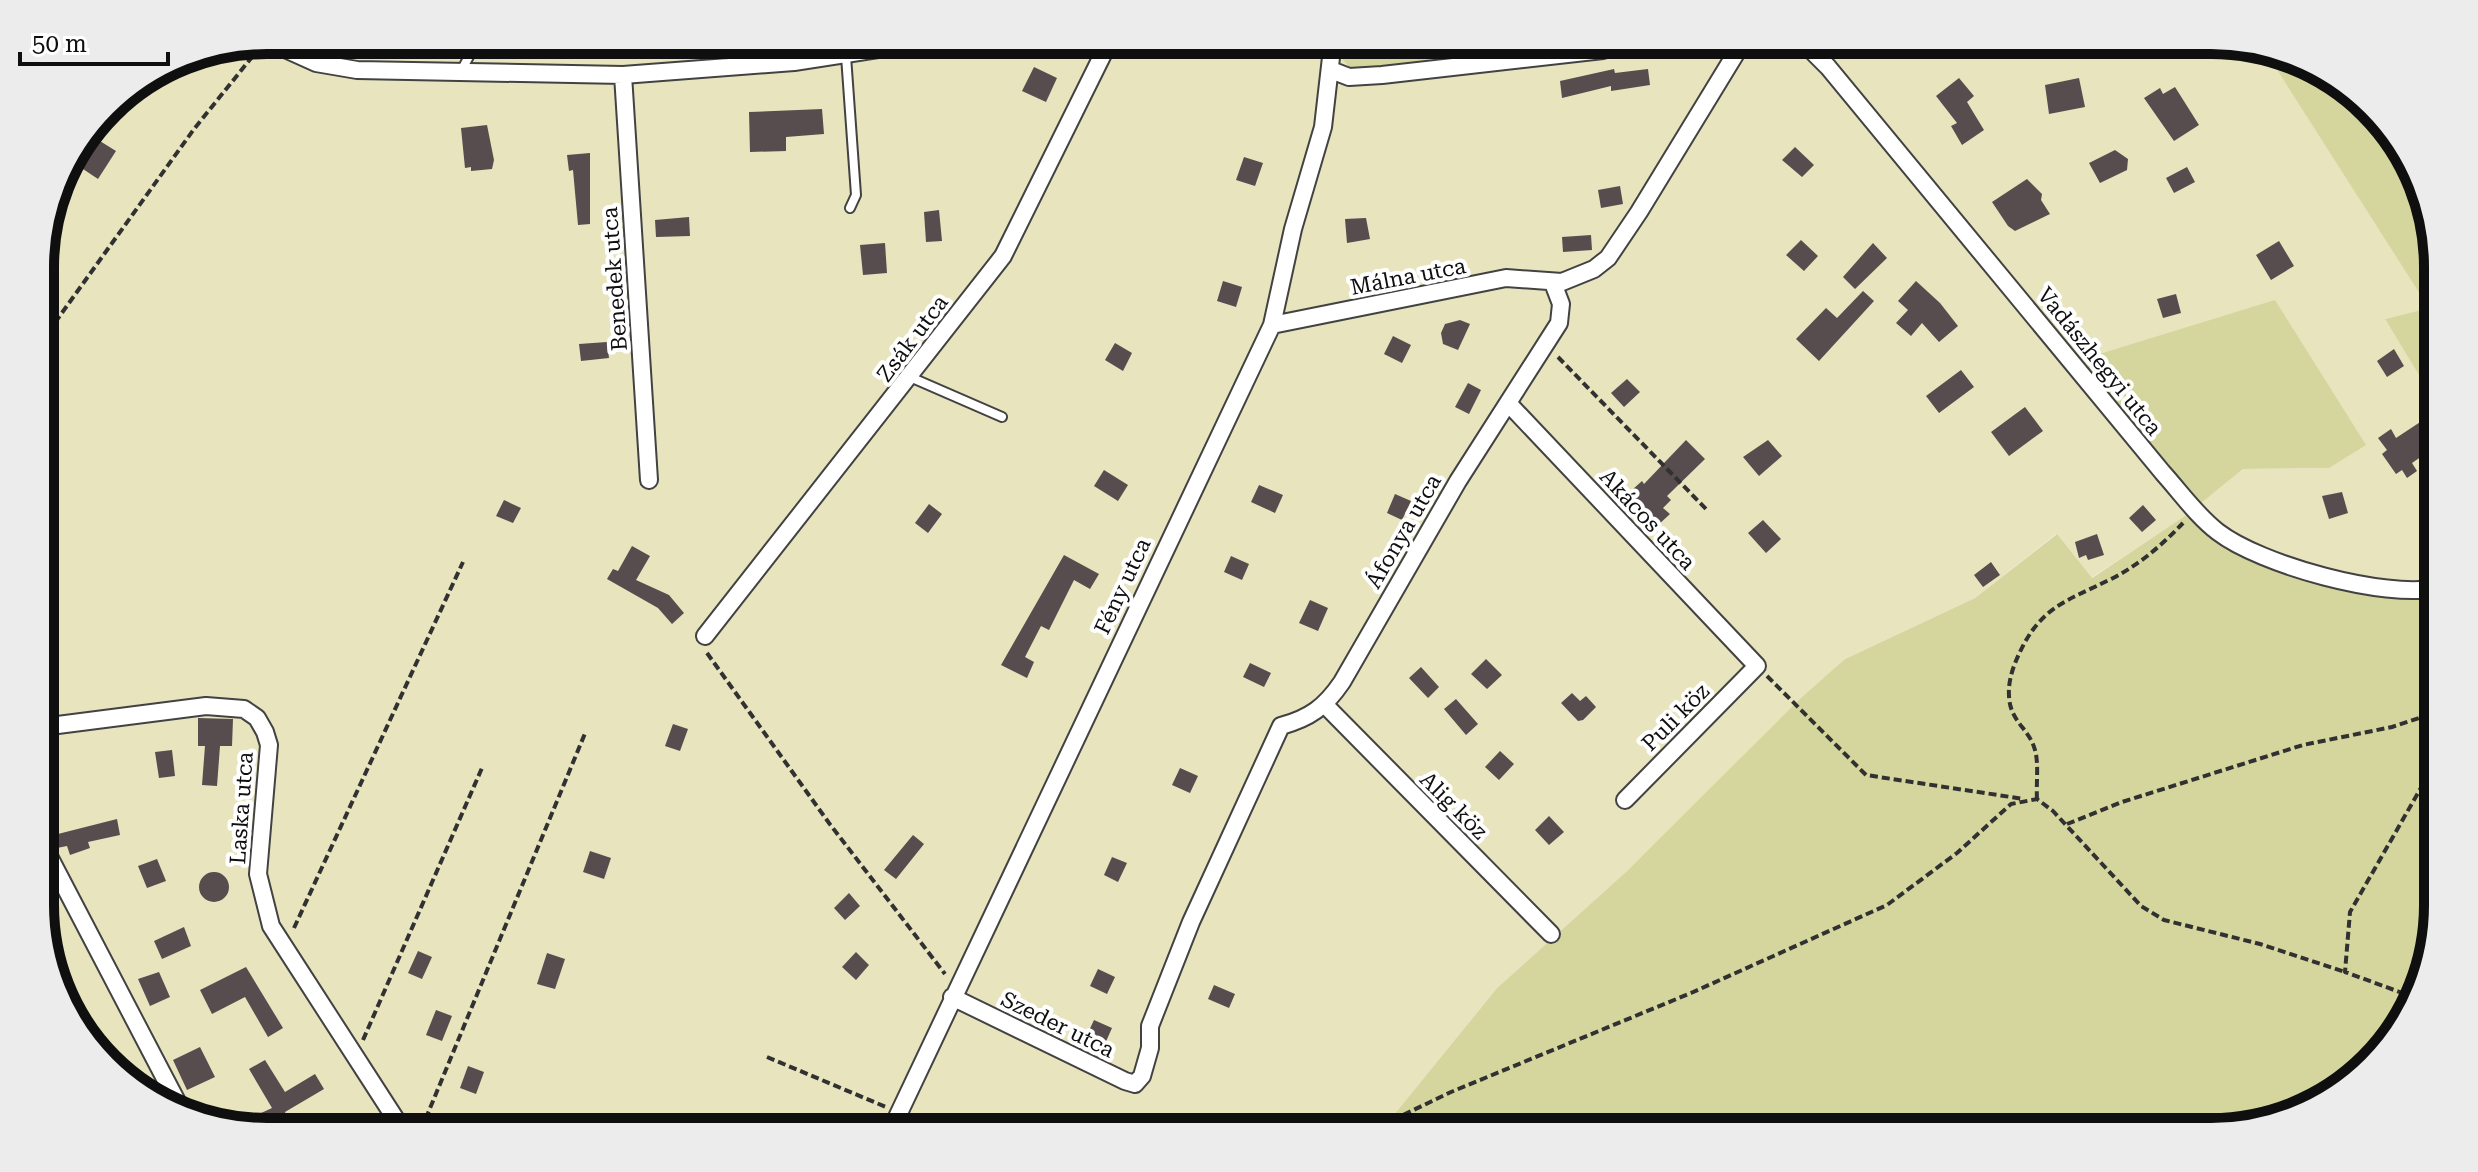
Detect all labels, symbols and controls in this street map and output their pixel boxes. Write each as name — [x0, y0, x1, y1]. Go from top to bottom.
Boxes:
scale bar — [20, 16, 168, 66]
text: 50 m — [32, 30, 87, 58]
street label: Benedek utca — [597, 206, 632, 352]
street label: Málna utca — [1348, 253, 1468, 300]
street label: Vadászhegyi utca — [2032, 282, 2167, 440]
street label: Zsák utca — [872, 290, 953, 386]
street label: Akácos utca — [1595, 464, 1701, 575]
street label: Áfonya utca — [1360, 469, 1446, 593]
street label: Fény utca — [1089, 534, 1156, 638]
street label: Puli köz — [1637, 679, 1714, 756]
street label: Laska utca — [225, 751, 258, 865]
street label: Alig köz — [1415, 767, 1492, 844]
street label: Szeder utca — [997, 986, 1119, 1063]

